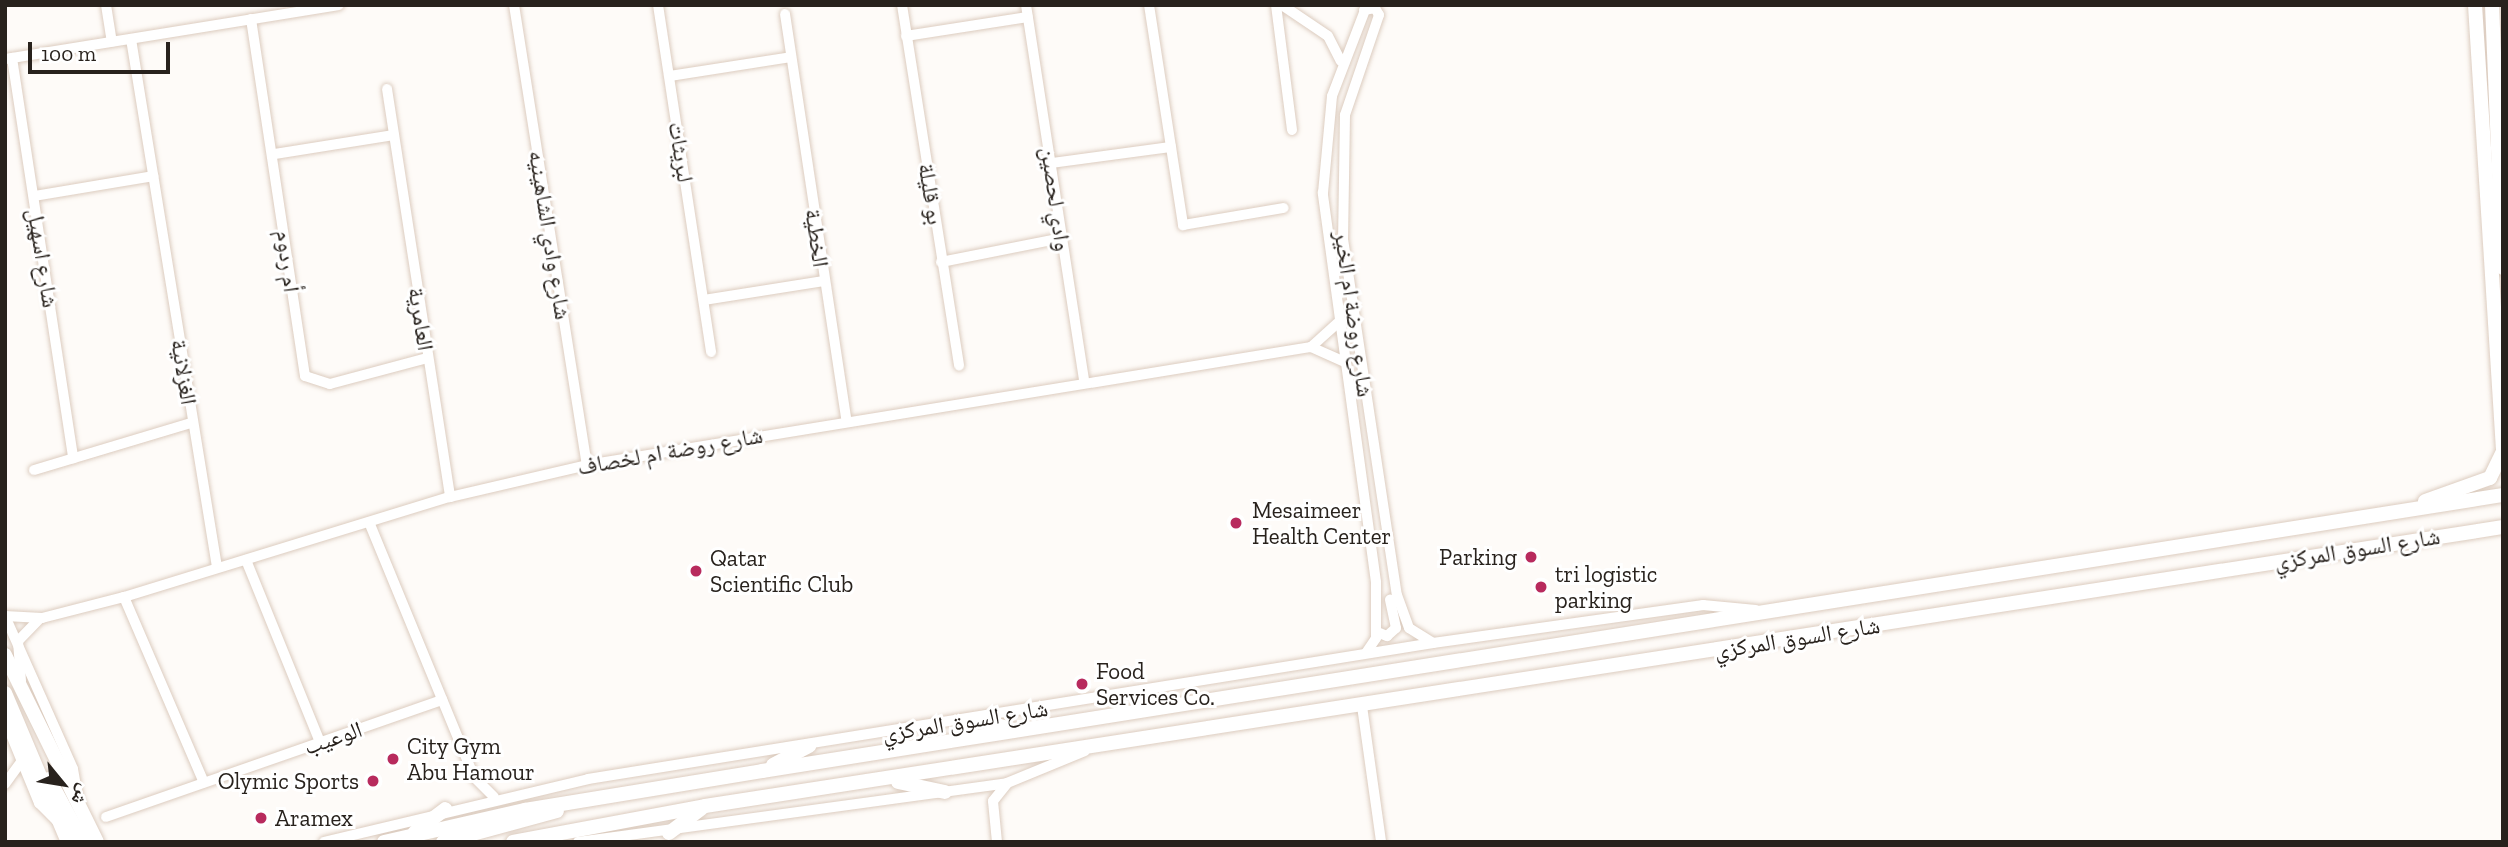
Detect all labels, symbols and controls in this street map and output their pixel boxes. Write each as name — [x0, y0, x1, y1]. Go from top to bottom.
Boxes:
scale bar — [32, 28, 173, 72]
text: 100 m — [41, 41, 96, 66]
street label: لبريثات — [663, 120, 699, 184]
street label: وادي لحصين — [1035, 145, 1077, 253]
street label: شارع وادي الشاهينيه — [523, 148, 577, 322]
street label: بو قليلة — [913, 161, 949, 227]
street label: شارع اسهيل — [22, 206, 64, 310]
street label: الخطية — [799, 207, 835, 269]
street label: أم ردوم — [271, 228, 305, 294]
street label: شارع روضة ام الخير — [1329, 229, 1379, 399]
street label: العامرية — [402, 285, 440, 353]
street label: الغزلانية — [165, 337, 203, 407]
street label: شارع روضة ام لخصاف — [575, 421, 765, 481]
place label: Mesaimeer Health Center — [1252, 496, 1391, 550]
marker: Mesaimeer Health Center — [1226, 513, 1246, 533]
street label: شارع السوق المركزي — [2272, 522, 2442, 576]
place label: Parking — [1439, 543, 1517, 571]
place label: Qatar Scientific Club — [710, 544, 853, 598]
marker: Parking — [1523, 549, 1539, 565]
place label: tri logistic parking — [1555, 560, 1657, 614]
marker: Qatar Scientific Club — [688, 563, 704, 579]
marker: tri logistic parking — [1533, 579, 1549, 595]
street label: شارع السوق المركزي — [1712, 611, 1882, 665]
place label: Food Services Co. — [1096, 657, 1215, 711]
marker: Food Services Co. — [1074, 676, 1090, 692]
street label: شارع السوق المركزي — [880, 694, 1050, 748]
street label: الوعيب — [300, 715, 366, 761]
place label: City Gym Abu Hamour — [407, 732, 535, 786]
north arrow — [28, 749, 98, 819]
marker: City Gym Abu Hamour — [385, 751, 401, 767]
place label: Olymic Sports — [218, 767, 359, 795]
marker: Olymic Sports — [365, 773, 381, 789]
text: ش — [67, 780, 97, 809]
place label: Aramex — [275, 804, 353, 832]
marker: Aramex — [253, 810, 269, 826]

